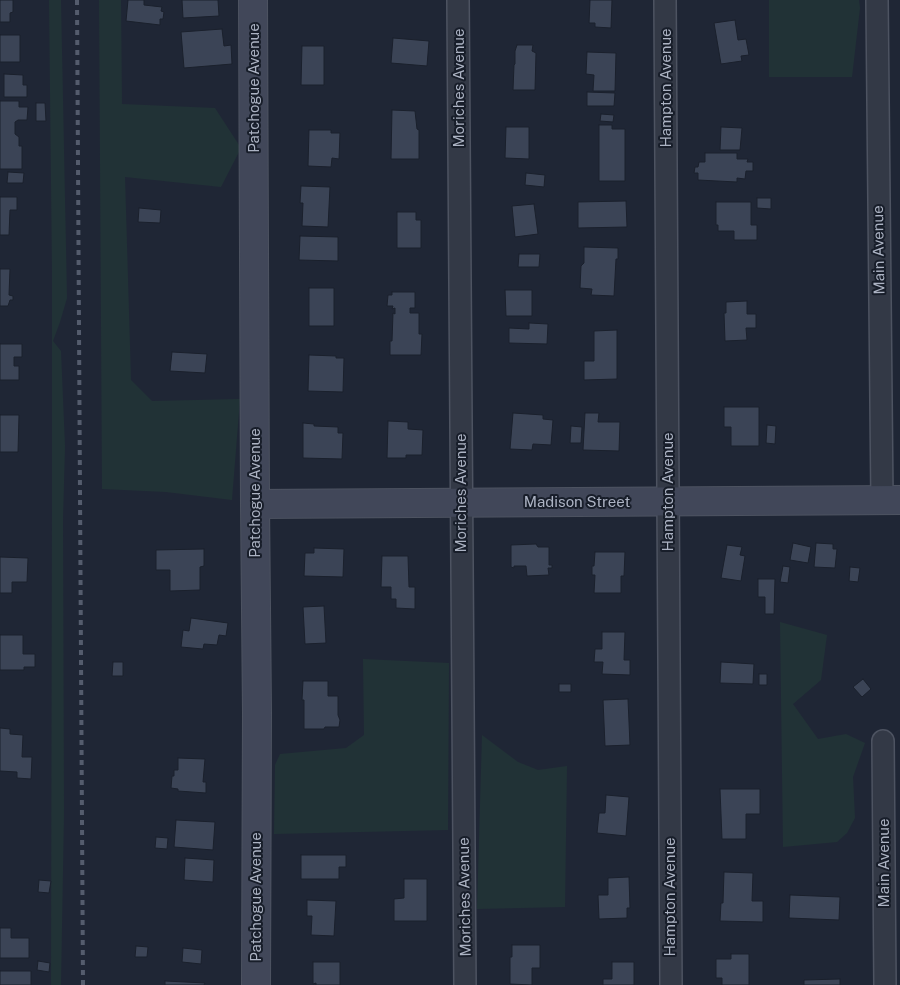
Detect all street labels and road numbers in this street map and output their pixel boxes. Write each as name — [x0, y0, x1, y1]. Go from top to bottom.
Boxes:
street label: Patchogue Avenue — [245, 23, 263, 153]
street label: Moriches Avenue — [450, 28, 468, 148]
street label: Hampton Avenue — [657, 28, 675, 148]
street label: Main Avenue — [869, 205, 889, 295]
street label: Patchogue Avenue — [246, 428, 264, 558]
street label: Hampton Avenue — [659, 432, 677, 552]
street label: Moriches Avenue — [452, 433, 470, 553]
street label: Madison Street — [524, 493, 630, 511]
street label: Main Avenue — [875, 818, 893, 908]
street label: Patchogue Avenue — [247, 832, 265, 962]
street label: Moriches Avenue — [455, 837, 475, 957]
street label: Hampton Avenue — [661, 837, 679, 957]

